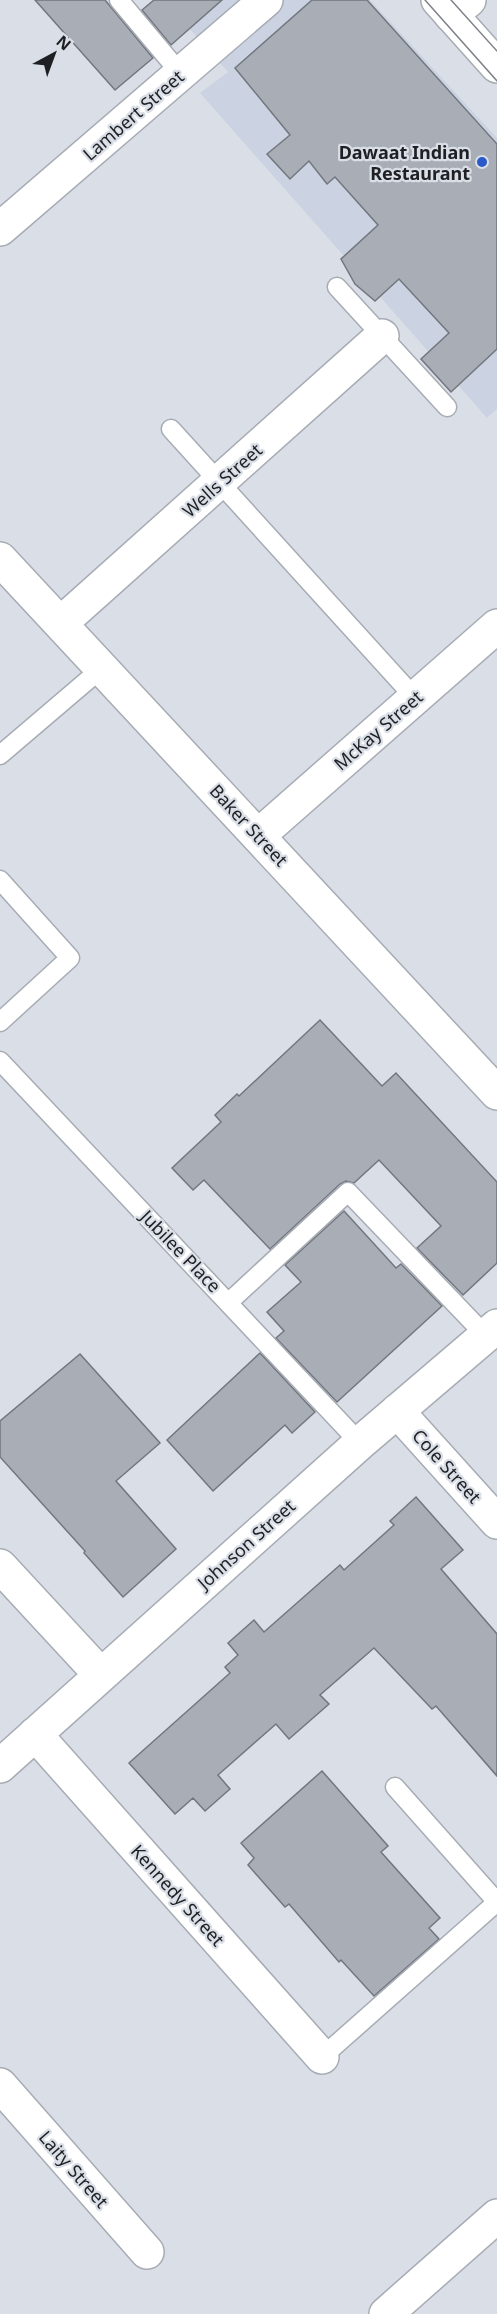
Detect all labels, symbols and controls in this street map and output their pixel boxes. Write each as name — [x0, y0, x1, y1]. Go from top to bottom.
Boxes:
north arrow — [24, 24, 84, 84]
text: N — [52, 30, 76, 55]
street label: Lambert Street — [77, 64, 189, 166]
place label: Dawaat Indian Restaurant — [339, 140, 470, 185]
marker: Dawaat Indian Restaurant — [475, 155, 489, 169]
street label: Wells Street — [177, 438, 267, 522]
street label: McKay Street — [328, 684, 428, 775]
street label: Baker Street — [205, 779, 294, 872]
street label: Jubilee Place — [134, 1203, 226, 1297]
street label: Cole Street — [407, 1424, 487, 1509]
street label: Johnson Street — [191, 1493, 300, 1596]
street label: Kennedy Street — [126, 1839, 230, 1951]
street label: Laity Street — [34, 2125, 114, 2213]

